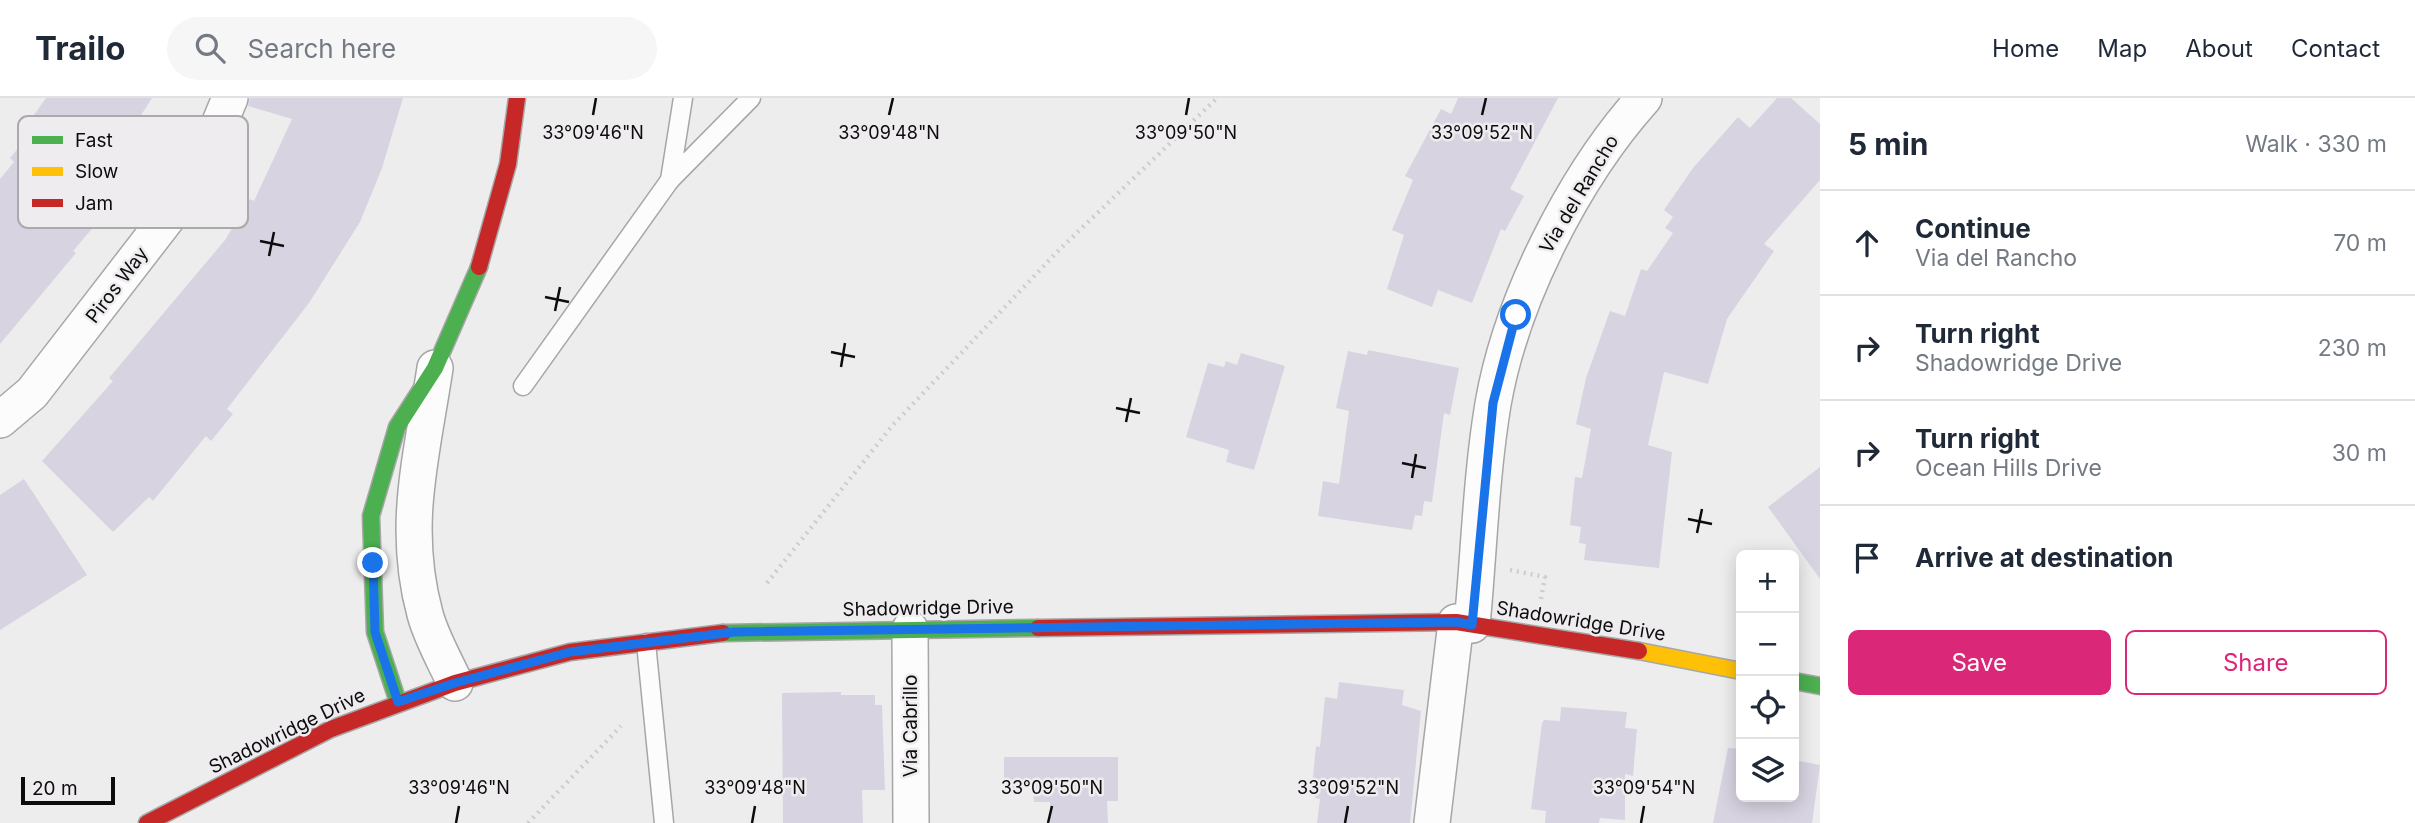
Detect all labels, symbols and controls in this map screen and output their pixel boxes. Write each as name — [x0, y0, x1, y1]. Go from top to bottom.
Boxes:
search box — [167, 17, 657, 80]
text: Trailo — [35, 28, 125, 68]
icon: search — [191, 29, 229, 67]
text: Search here — [247, 33, 396, 64]
text: Home — [1992, 34, 2059, 63]
text: Map — [2097, 34, 2147, 63]
text: About — [2185, 34, 2253, 63]
text: Contact — [2291, 34, 2380, 63]
legend — [18, 116, 248, 228]
text: 33°09'46"N — [542, 122, 644, 143]
text: 33°09'48"N — [838, 122, 940, 143]
text: 33°09'50"N — [1135, 122, 1237, 143]
text: 33°09'52"N — [1431, 122, 1533, 143]
text: 5 min — [1848, 126, 1928, 162]
text: Fast — [75, 129, 113, 152]
text: Walk · 330 m — [2245, 130, 2387, 158]
street label: Via del Rancho — [1535, 131, 1623, 257]
text: Slow — [75, 160, 118, 183]
text: Jam — [75, 192, 113, 215]
text: Continue — [1915, 213, 2031, 244]
icon: ahead — [1848, 224, 1886, 262]
text: 70 m — [2333, 229, 2387, 257]
street label: Piros Way — [81, 242, 153, 328]
text: Via del Rancho — [1915, 244, 2077, 272]
route start — [1500, 299, 1531, 330]
text: Turn right — [1915, 318, 2040, 349]
icon: right — [1848, 329, 1886, 367]
text: 230 m — [2318, 334, 2387, 362]
text: Shadowridge Drive — [1915, 349, 2122, 377]
text: Turn right — [1915, 423, 2040, 454]
icon: right — [1848, 434, 1886, 472]
text: 30 m — [2332, 439, 2387, 467]
text: Ocean Hills Drive — [1915, 454, 2102, 482]
icon: arrive — [1848, 539, 1886, 577]
text: Arrive at destination — [1915, 542, 2174, 573]
route end — [357, 547, 388, 578]
map controls — [1736, 550, 1799, 802]
button: + — [1736, 550, 1799, 613]
street label: Shadowridge Drive — [842, 595, 1014, 621]
street label: Shadowridge Drive — [1495, 596, 1667, 646]
button: − — [1736, 613, 1799, 676]
button: Save — [1848, 630, 2111, 695]
button: Share — [2125, 630, 2387, 695]
street label: Via Cabrillo — [899, 675, 922, 777]
button: locate — [1736, 676, 1799, 739]
street label: Shadowridge Drive — [205, 683, 369, 779]
button: layers — [1736, 739, 1799, 802]
scale bar — [21, 774, 116, 806]
text: 20 m — [32, 777, 78, 800]
text: 33°09'46"N — [408, 777, 510, 798]
text: 33°09'48"N — [704, 777, 806, 798]
text: 33°09'50"N — [1001, 777, 1103, 798]
text: 33°09'52"N — [1297, 777, 1399, 798]
text: 33°09'54"N — [1593, 777, 1695, 798]

